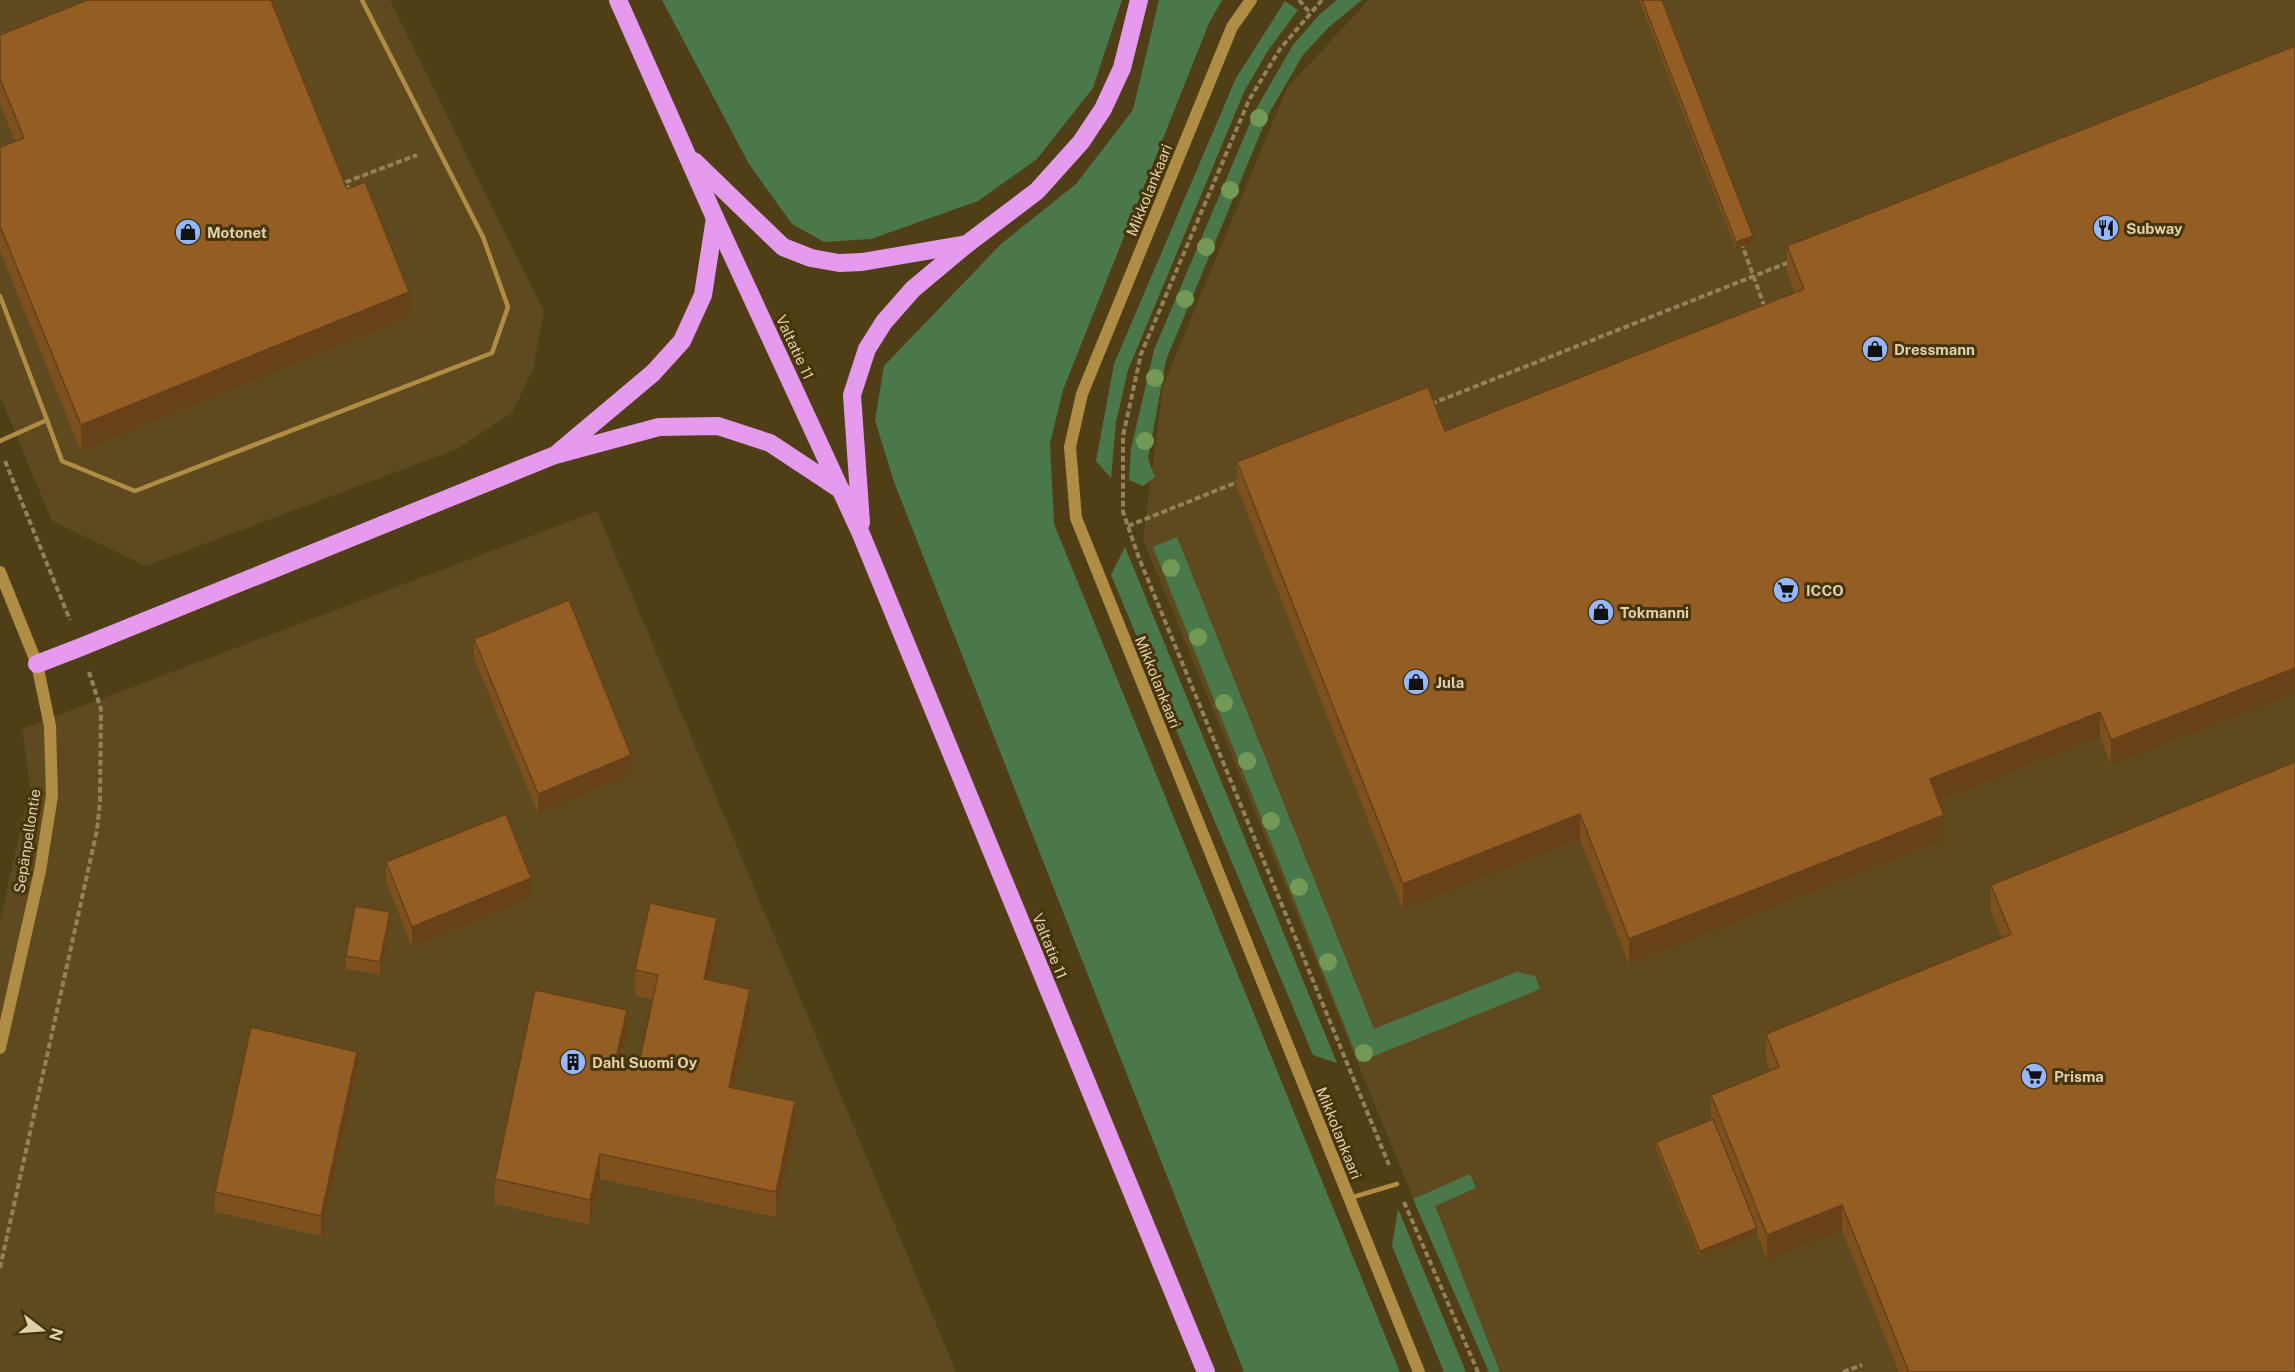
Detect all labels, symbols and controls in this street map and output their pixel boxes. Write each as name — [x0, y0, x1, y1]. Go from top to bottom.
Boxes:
street label: Mikkolankaari — [1123, 141, 1175, 239]
restaurant icon: Subway — [2091, 213, 2121, 243]
shop icon: Motonet — [173, 217, 203, 247]
place label: Subway — [2126, 220, 2183, 237]
place label: Motonet — [207, 224, 267, 241]
street label: Valtatie 11 — [773, 312, 817, 382]
shop icon: Dressmann — [1860, 334, 1890, 364]
place label: Dressmann — [1894, 341, 1975, 358]
supermarket icon: ICCO — [1771, 575, 1801, 605]
place label: ICCO — [1806, 582, 1844, 599]
shop icon: Tokmanni — [1586, 597, 1616, 627]
place label: Tokmanni — [1620, 604, 1689, 621]
street label: Mikkolankaari — [1132, 633, 1184, 731]
shop icon: Jula — [1401, 667, 1431, 697]
place label: Jula — [1436, 674, 1464, 691]
street label: Sepänpellontie — [10, 788, 44, 894]
street label: Valtatie 11 — [1029, 911, 1071, 981]
building icon: Dahl Suomi Oy — [558, 1047, 588, 1077]
place label: Dahl Suomi Oy — [592, 1054, 698, 1071]
supermarket icon: Prisma — [2019, 1061, 2049, 1091]
place label: Prisma — [2054, 1068, 2104, 1085]
street label: Mikkolankaari — [1313, 1084, 1365, 1182]
north arrow — [12, 1300, 72, 1360]
text: N — [45, 1325, 67, 1343]

